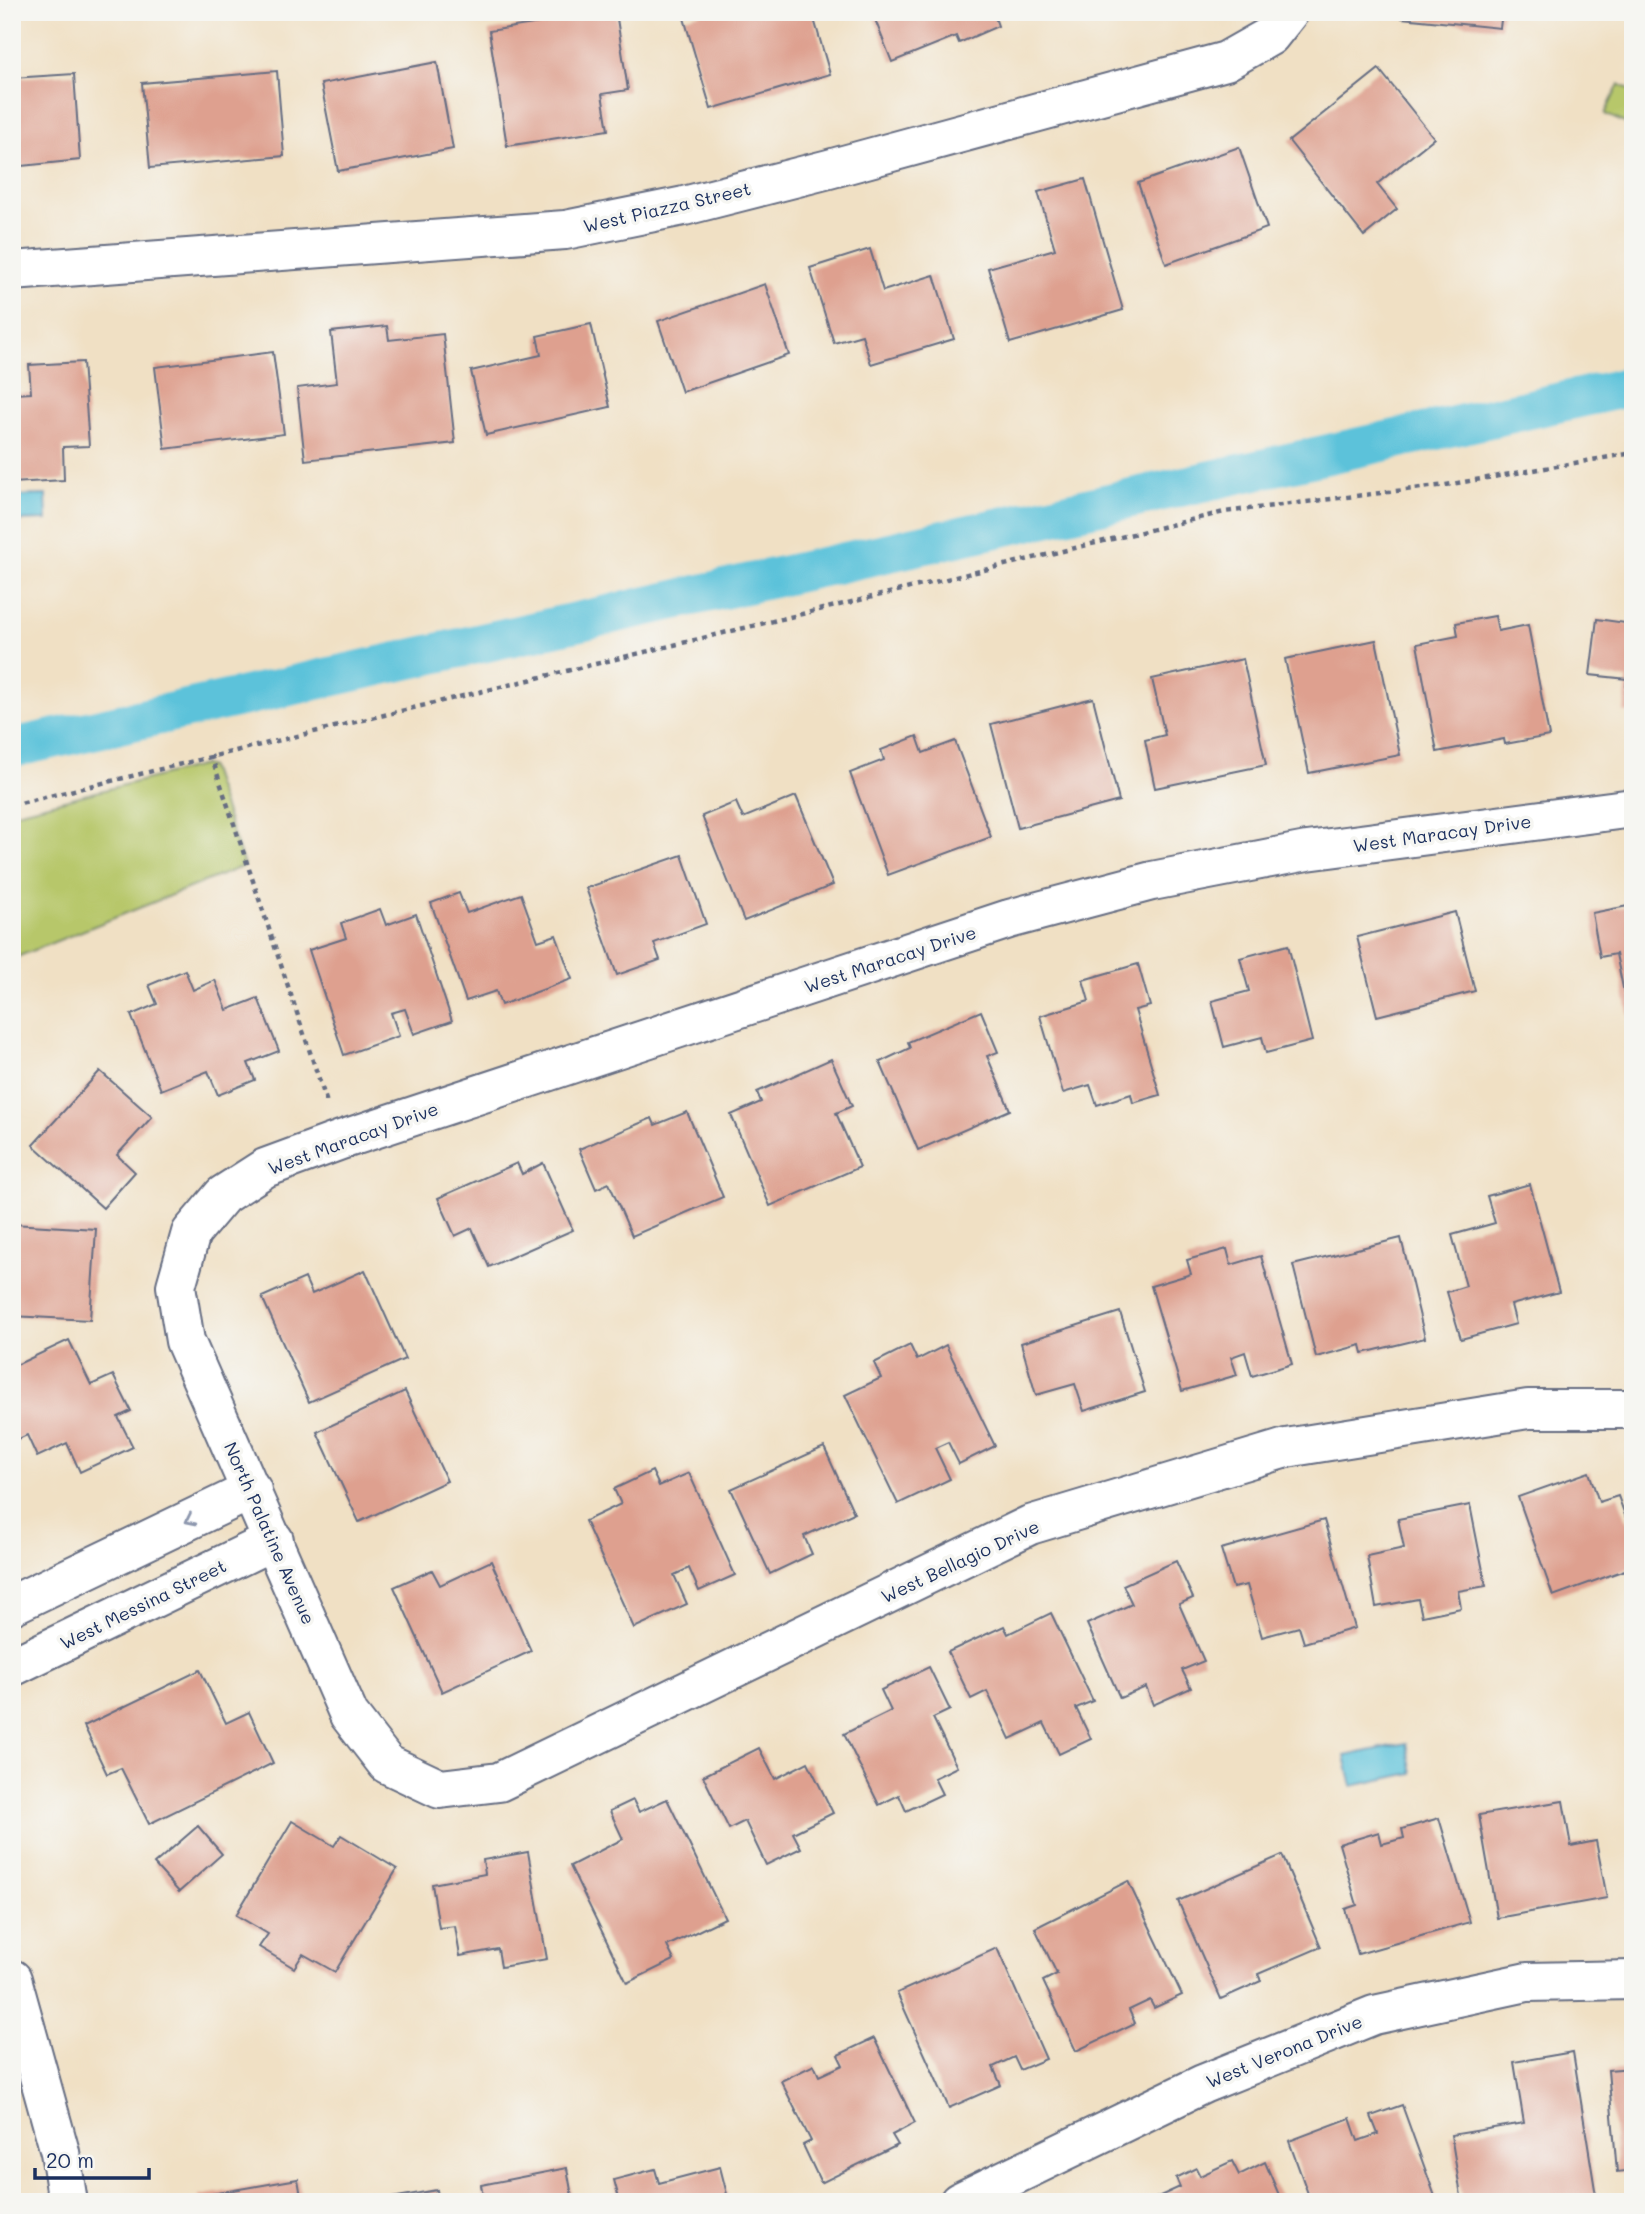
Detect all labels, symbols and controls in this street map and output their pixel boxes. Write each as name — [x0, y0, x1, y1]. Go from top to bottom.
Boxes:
street label: West Piazza Street — [581, 176, 753, 238]
street label: West Maracay Drive — [1351, 809, 1533, 857]
street label: West Maracay Drive — [801, 920, 979, 998]
street label: West Maracay Drive — [264, 1096, 442, 1180]
street label: North Palatine Avenue — [219, 1438, 321, 1628]
one-way arrow — [185, 1512, 197, 1526]
street label: West Bellagio Drive — [877, 1514, 1043, 1608]
street label: West Messina Street — [56, 1553, 230, 1655]
street label: West Verona Drive — [1202, 2009, 1366, 2093]
scale bar — [35, 2137, 149, 2181]
text: 20 m — [46, 2146, 94, 2173]

